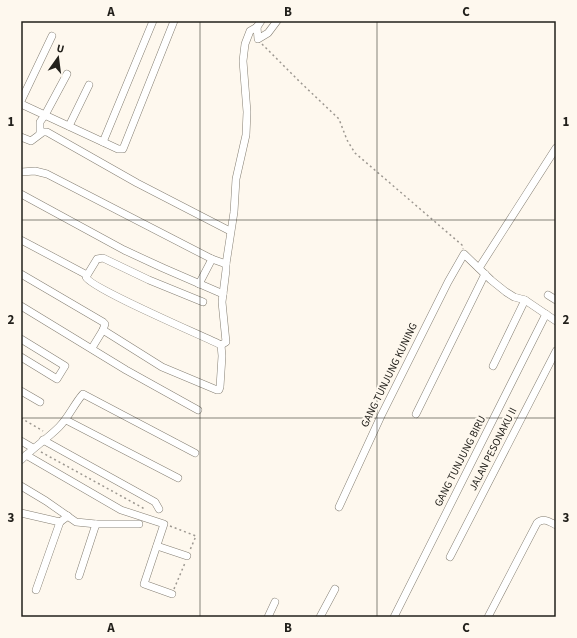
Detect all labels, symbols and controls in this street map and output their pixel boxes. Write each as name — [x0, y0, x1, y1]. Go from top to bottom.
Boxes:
text: A — [106, 3, 115, 21]
text: B — [284, 3, 292, 21]
text: C — [462, 3, 470, 21]
north arrow — [38, 38, 78, 78]
text: U — [55, 41, 66, 57]
text: 1 — [8, 113, 15, 131]
text: 1 — [563, 113, 570, 131]
text: 2 — [8, 311, 15, 329]
text: 2 — [563, 311, 570, 329]
street label: GANG TUNJUNG KUNING — [357, 320, 421, 430]
street label: JALAN PESONAKU II — [466, 405, 520, 493]
street label: GANG TUNJUNG BIRU — [431, 413, 489, 509]
text: 3 — [8, 509, 15, 527]
text: 3 — [563, 509, 570, 527]
text: A — [106, 619, 115, 637]
text: B — [284, 619, 292, 637]
text: C — [462, 619, 470, 637]

